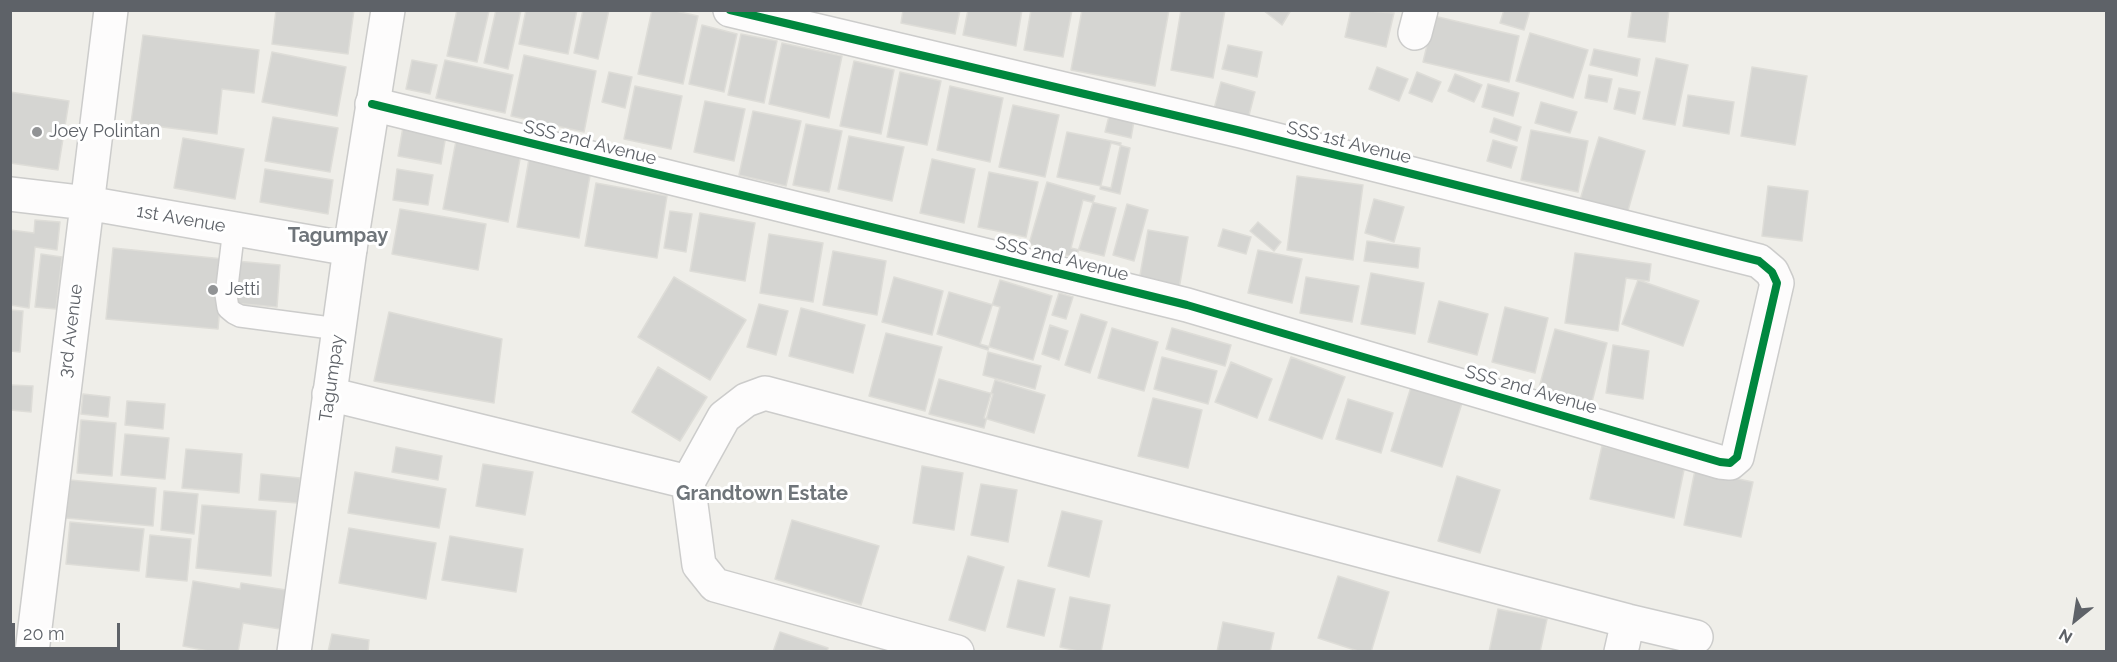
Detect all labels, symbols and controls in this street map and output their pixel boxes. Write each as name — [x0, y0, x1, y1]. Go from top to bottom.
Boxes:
street label: SSS 2nd Avenue — [521, 116, 659, 170]
street label: SSS 1st Avenue — [1285, 117, 1413, 169]
place label: Joey Polintan — [49, 121, 160, 143]
marker: Joey Polintan — [30, 125, 44, 139]
street label: 1st Avenue — [135, 201, 227, 237]
district label: Tagumpay — [288, 224, 388, 248]
street label: SSS 2nd Avenue — [993, 232, 1131, 286]
place label: Jetti — [225, 279, 260, 301]
street label: 3rd Avenue — [55, 283, 87, 379]
marker: Jetti — [206, 283, 220, 297]
street label: Tagumpay — [315, 333, 349, 423]
street label: SSS 2nd Avenue — [1463, 361, 1599, 419]
district label: Grandtown Estate — [676, 482, 848, 506]
north arrow — [2045, 590, 2105, 650]
scale bar — [15, 611, 123, 649]
text: 20 m — [23, 623, 65, 644]
text: N — [2056, 625, 2076, 647]

